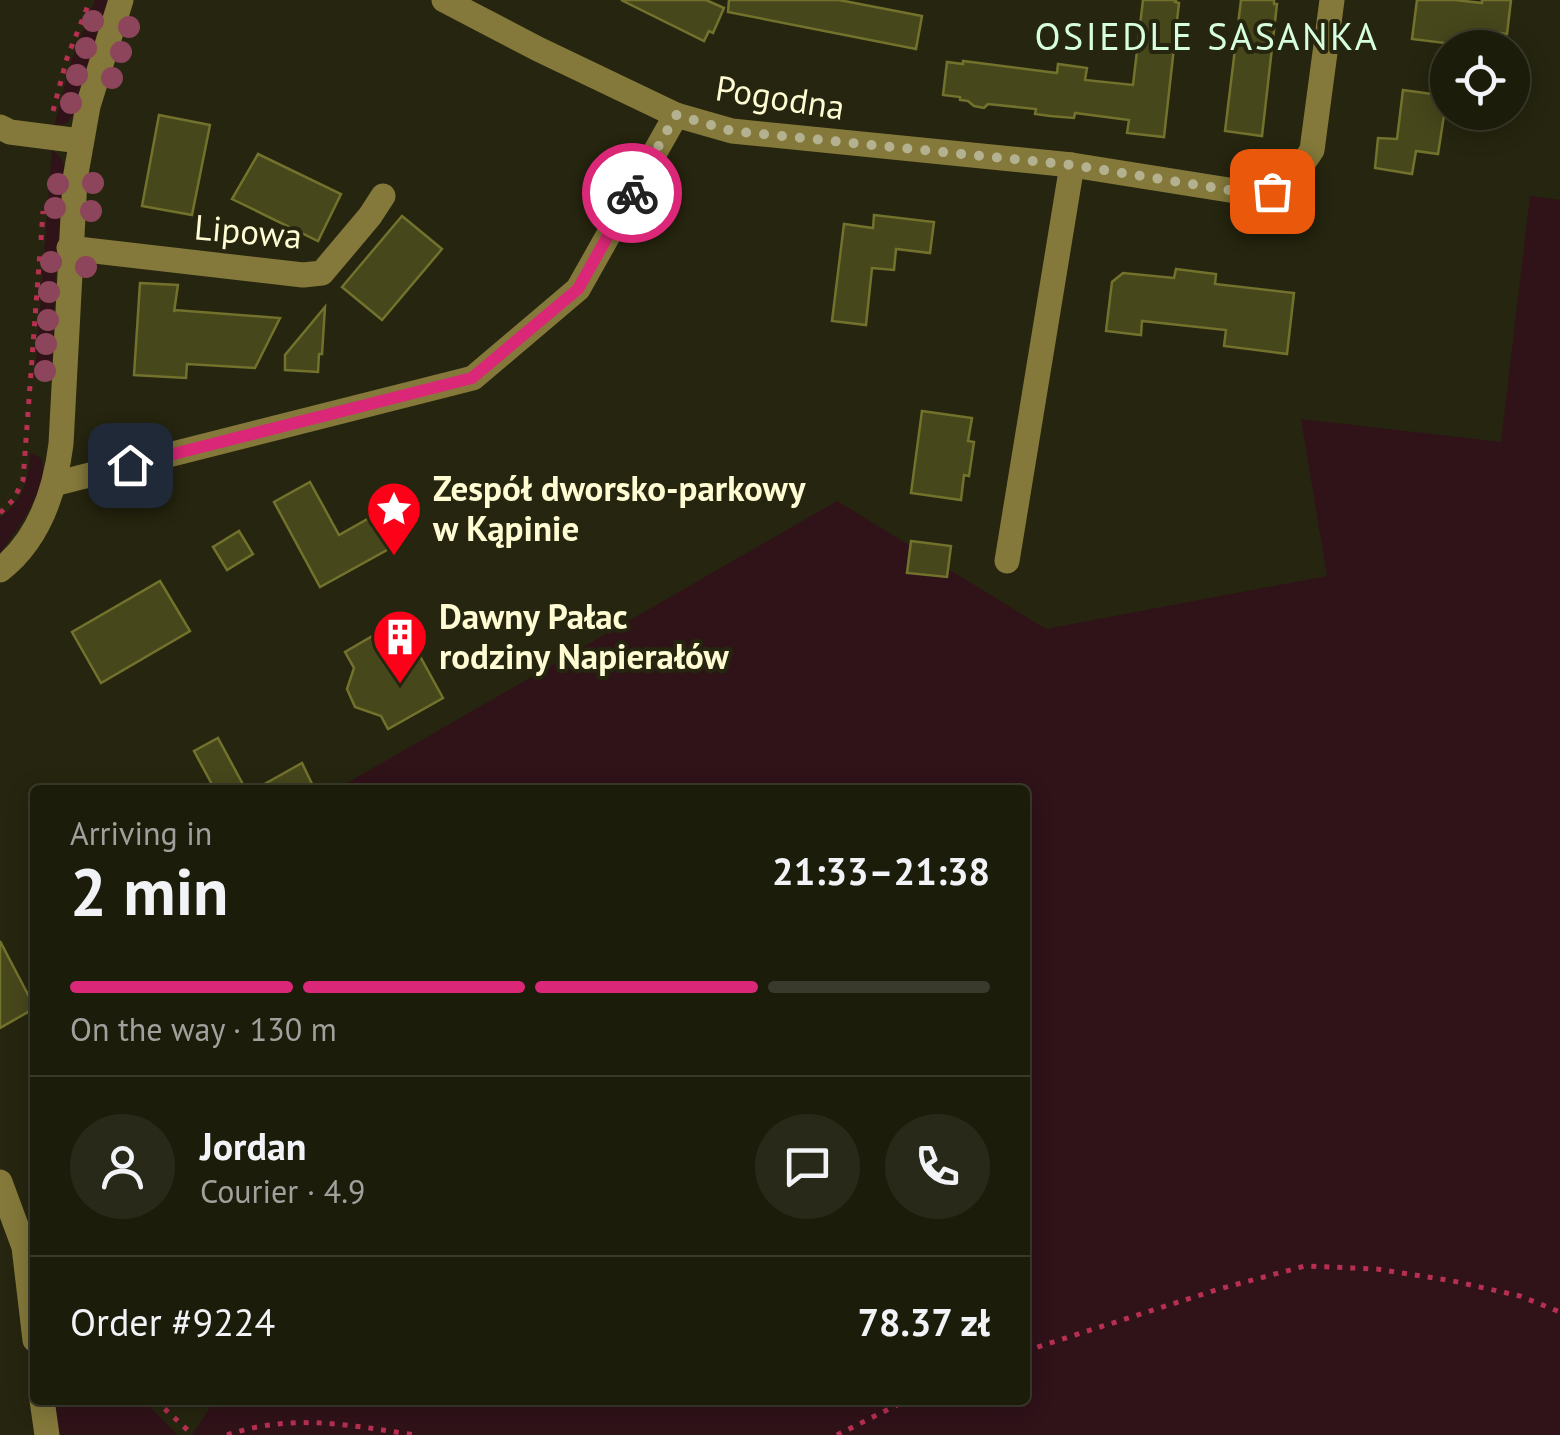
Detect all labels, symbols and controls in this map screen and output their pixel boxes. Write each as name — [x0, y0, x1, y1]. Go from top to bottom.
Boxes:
district label: OSIEDLE SASANKA — [1035, 11, 1379, 60]
map controls — [1430, 30, 1530, 130]
button: locate — [1430, 30, 1530, 130]
street label: Pogodna — [712, 64, 848, 130]
courier — [582, 143, 682, 243]
pin — [1230, 149, 1315, 234]
icon: bag — [1245, 164, 1300, 219]
icon: bike — [605, 166, 660, 221]
street label: Lipowa — [192, 203, 304, 259]
pin — [88, 423, 173, 508]
icon: home — [103, 438, 158, 493]
place label: Zespół dworsko-parkowy w Kąpinie — [432, 465, 807, 551]
place icon: Zespół dworsko-parkowy w Kąpinie — [364, 479, 424, 558]
place label: Dawny Pałac rodziny Napierałów — [439, 593, 730, 679]
building icon: Dawny Pałac rodziny Napierałów — [370, 607, 430, 686]
text: Arriving in — [70, 812, 212, 854]
text: 21:33–21:38 — [772, 846, 990, 895]
text: 2 min — [70, 849, 229, 933]
text: On the way · 130 m — [70, 1008, 337, 1050]
button: person — [70, 1114, 175, 1219]
button: chat — [755, 1114, 860, 1219]
button: phone — [885, 1114, 990, 1219]
text: Jordan — [200, 1121, 306, 1170]
text: Courier · 4.9 — [200, 1170, 366, 1212]
text: Order #9224 — [70, 1297, 275, 1346]
text: 78.37 zł — [857, 1297, 990, 1346]

